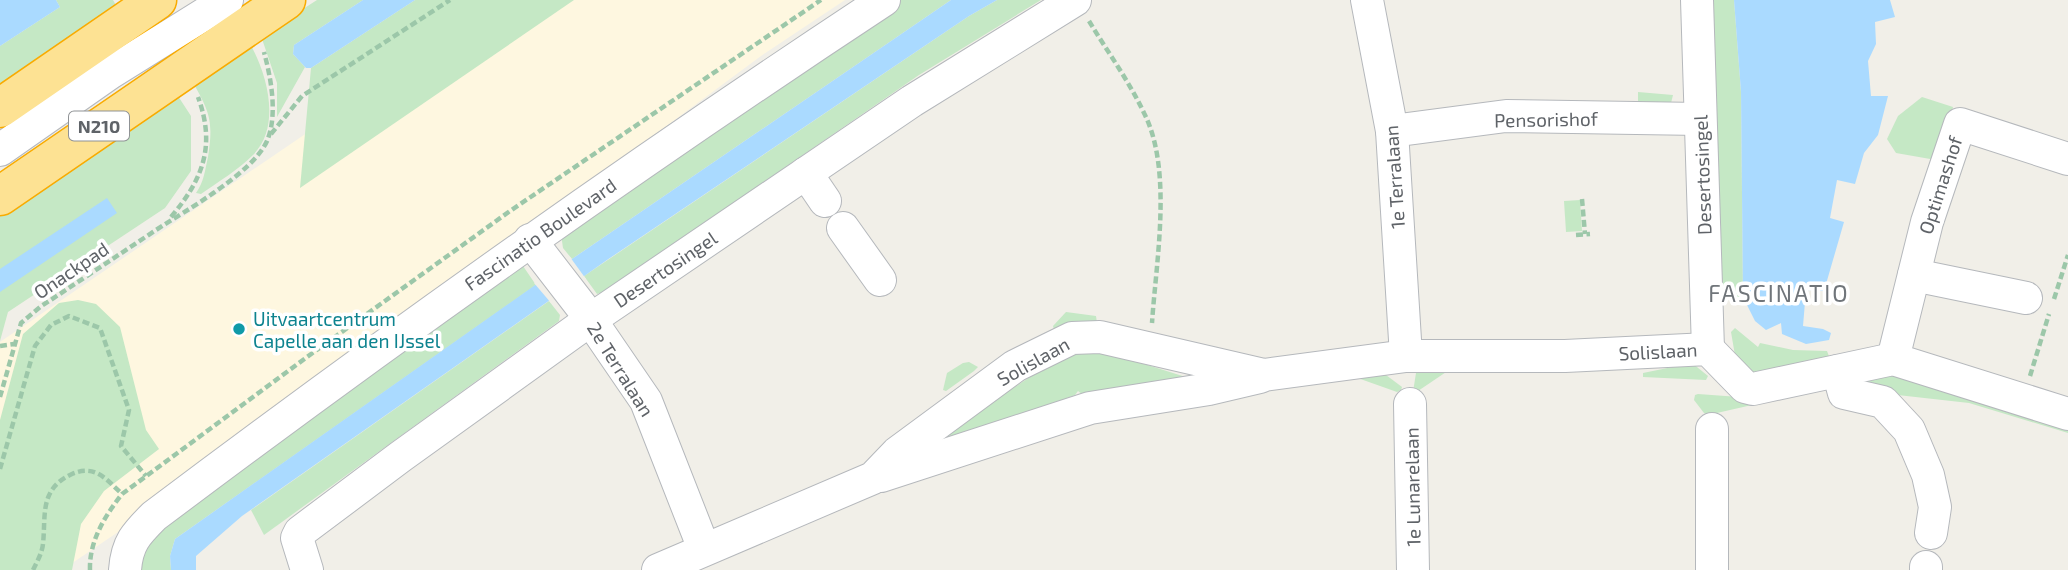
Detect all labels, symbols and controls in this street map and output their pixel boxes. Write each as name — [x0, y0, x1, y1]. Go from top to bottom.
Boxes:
street label: Pensorishof — [1494, 107, 1599, 131]
road number: N210 — [69, 112, 129, 140]
street label: Desertosingel — [1688, 114, 1716, 235]
street label: 1e Terralaan — [1379, 124, 1409, 230]
street label: Optimashof — [1913, 132, 1967, 237]
street label: Fascinatio Boulevard — [460, 173, 620, 295]
street label: Desertosingel — [609, 226, 722, 312]
street label: Onackpad — [29, 237, 113, 303]
district label: FASCINATIO — [1708, 279, 1850, 307]
place label: Uitvaartcentrum Capelle aan den IJssel — [253, 307, 441, 352]
street label: 2e Terralaan — [583, 318, 659, 420]
marker: Uitvaartcentrum Capelle aan den IJssel — [231, 321, 247, 337]
street label: Solislaan — [993, 332, 1073, 390]
street label: Solislaan — [1618, 337, 1698, 365]
street label: 1e Lunarelaan — [1399, 427, 1425, 547]

